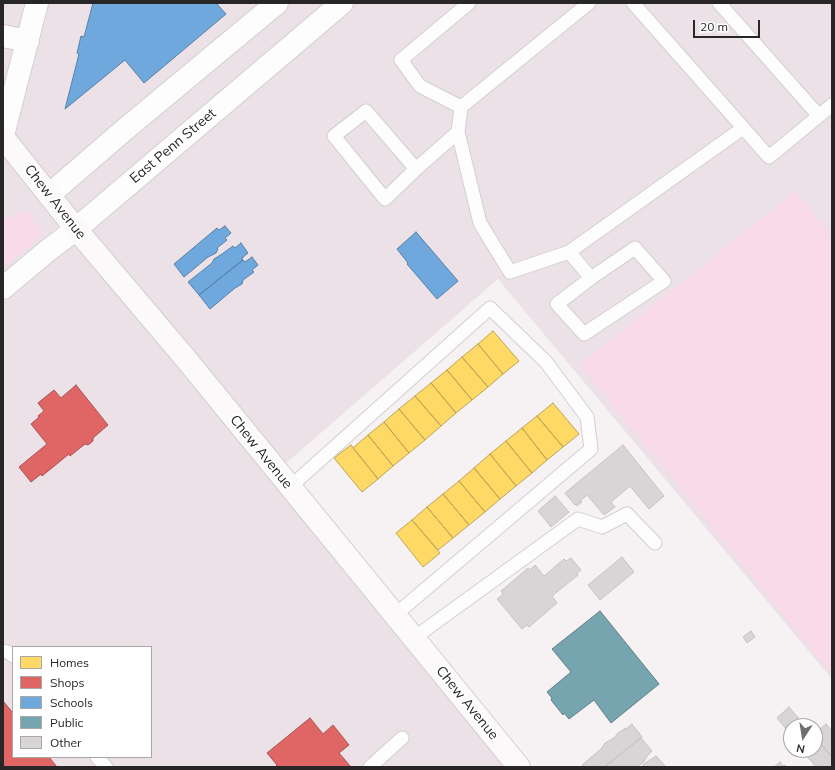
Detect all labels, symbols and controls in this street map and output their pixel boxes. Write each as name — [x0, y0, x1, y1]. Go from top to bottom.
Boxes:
scale bar — [695, 12, 762, 38]
text: 20 m — [700, 19, 728, 34]
street label: East Penn Street — [127, 105, 219, 187]
street label: Chew Avenue — [21, 161, 89, 243]
street label: Chew Avenue — [226, 412, 296, 492]
legend — [12, 646, 152, 758]
text: Homes — [50, 655, 89, 670]
street label: Chew Avenue — [432, 663, 502, 743]
text: Shops — [50, 675, 85, 690]
text: Schools — [50, 695, 93, 710]
text: Public — [50, 715, 84, 730]
north arrow — [783, 718, 823, 758]
text: Other — [50, 735, 81, 750]
text: N — [795, 741, 806, 756]

